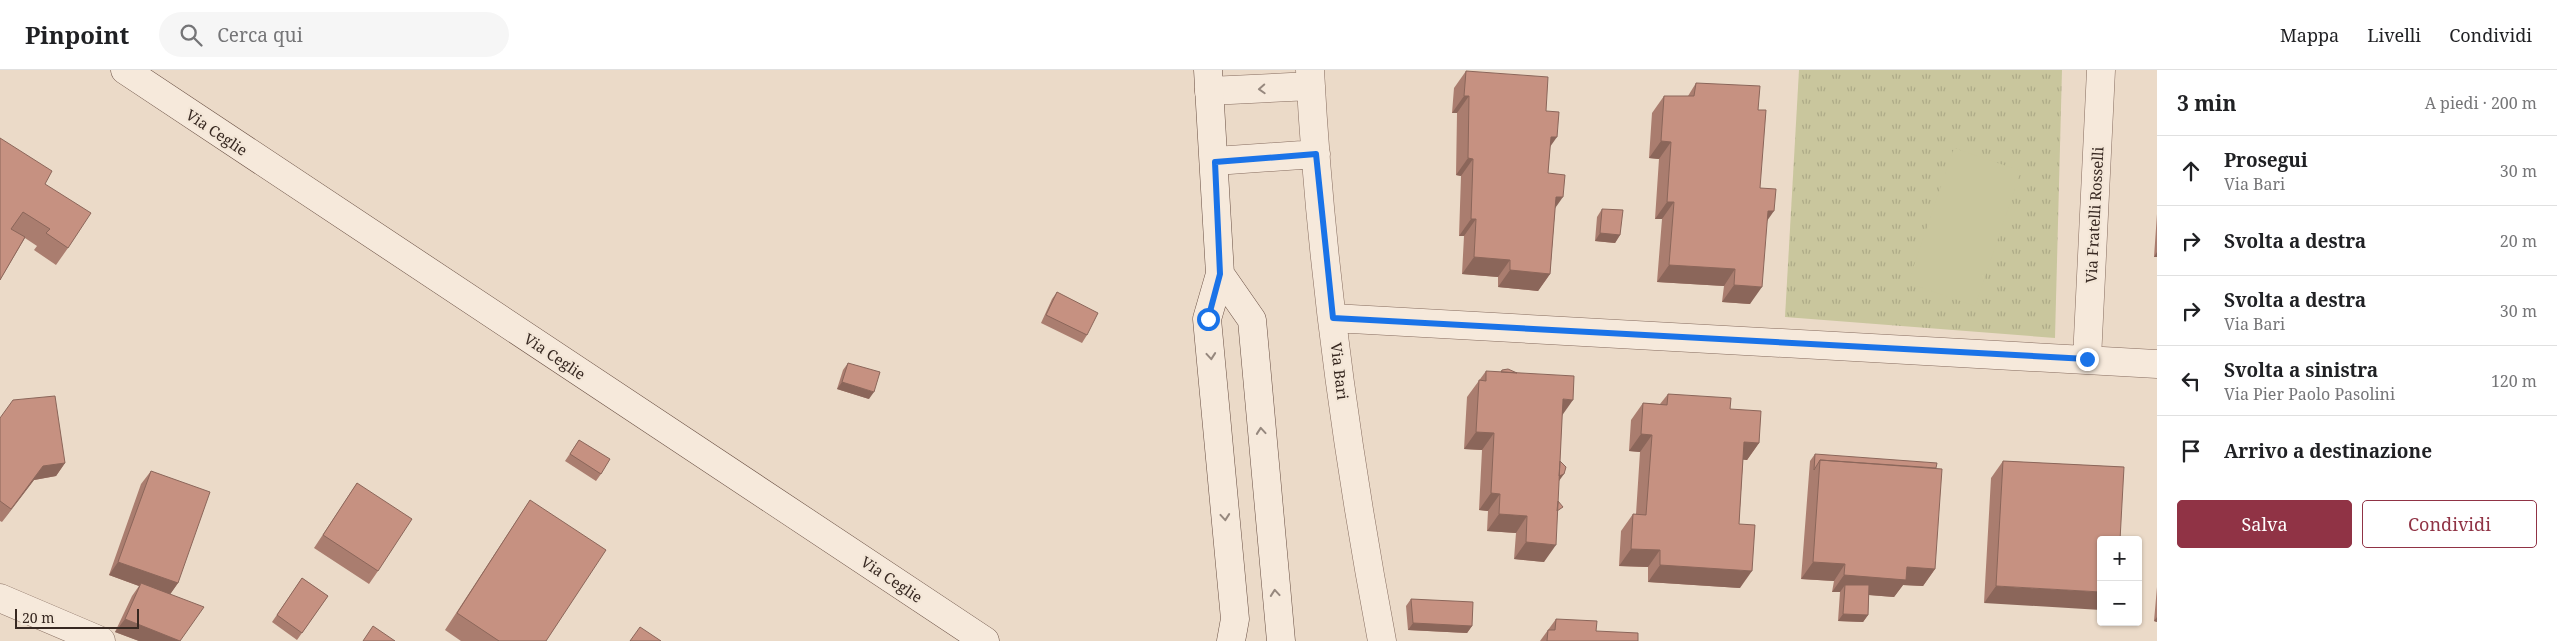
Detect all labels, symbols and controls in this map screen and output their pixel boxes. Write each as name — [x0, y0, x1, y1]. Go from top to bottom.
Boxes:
search box — [159, 12, 509, 57]
text: Pinpoint — [25, 18, 129, 51]
icon: search — [177, 21, 205, 49]
text: Cerca qui — [217, 22, 303, 48]
text: Mappa — [2280, 23, 2339, 47]
text: Livelli — [2367, 23, 2421, 47]
text: Condividi — [2449, 23, 2532, 47]
one-way arrow — [1258, 83, 1266, 94]
text: 3 min — [2177, 89, 2236, 117]
text: A piedi · 200 m — [2425, 92, 2537, 114]
street label: Via Ceglie — [182, 104, 252, 160]
street label: Via Fratelli Rosselli — [2080, 146, 2108, 284]
text: Prosegui — [2224, 147, 2308, 173]
icon: ahead — [2177, 157, 2205, 185]
text: 30 m — [2500, 160, 2537, 182]
text: Via Bari — [2224, 173, 2285, 195]
icon: right — [2177, 227, 2205, 255]
text: Svolta a destra — [2224, 228, 2366, 254]
text: 20 m — [2500, 230, 2537, 252]
text: Svolta a destra — [2224, 287, 2366, 313]
icon: right — [2177, 297, 2205, 325]
text: 30 m — [2500, 300, 2537, 322]
route start — [1197, 308, 1220, 331]
text: Via Bari — [2224, 313, 2285, 335]
street label: Via Ceglie — [520, 328, 590, 384]
street label: Via Bari — [1327, 341, 1353, 401]
route end — [2076, 348, 2099, 371]
one-way arrow — [1205, 352, 1216, 360]
text: Svolta a sinistra — [2224, 357, 2378, 383]
icon: left — [2177, 367, 2205, 395]
text: 120 m — [2491, 370, 2537, 392]
text: Via Pier Paolo Pasolini — [2224, 383, 2395, 405]
one-way arrow — [1256, 426, 1267, 434]
icon: arrive — [2177, 437, 2205, 465]
text: Arrivo a destinazione — [2224, 438, 2432, 464]
button: Salva — [2177, 500, 2352, 548]
button: Condividi — [2362, 500, 2537, 548]
one-way arrow — [1220, 514, 1231, 522]
map controls — [2097, 536, 2142, 626]
button: + — [2097, 536, 2142, 581]
street label: Via Ceglie — [857, 551, 927, 607]
button: − — [2097, 581, 2142, 626]
one-way arrow — [1270, 588, 1281, 596]
scale bar — [15, 606, 139, 629]
text: 20 m — [22, 608, 55, 627]

